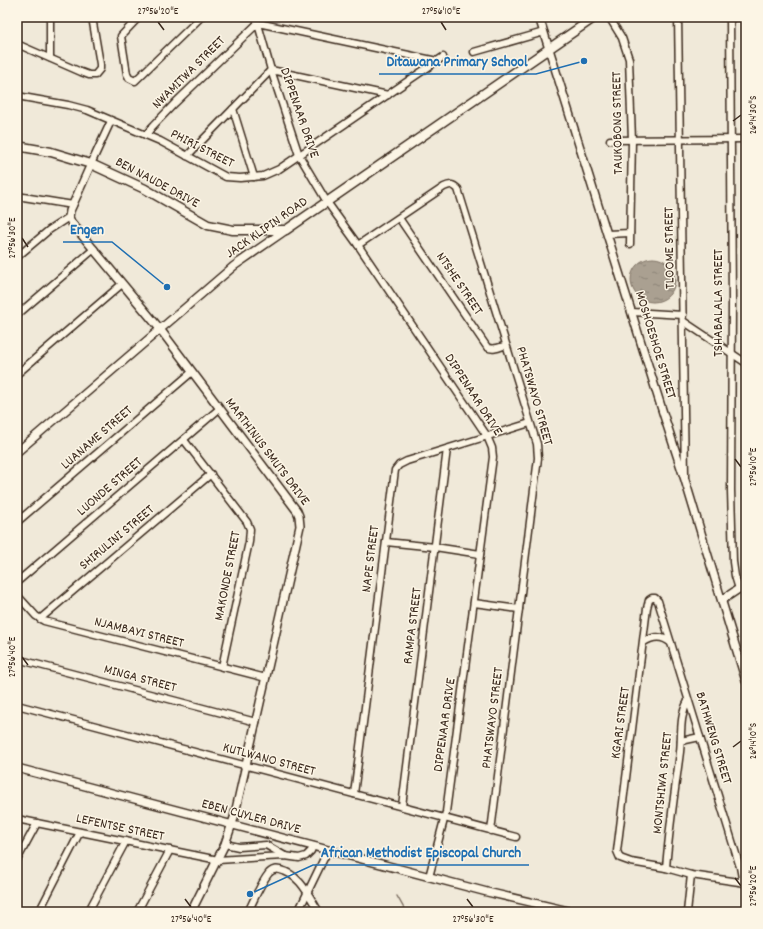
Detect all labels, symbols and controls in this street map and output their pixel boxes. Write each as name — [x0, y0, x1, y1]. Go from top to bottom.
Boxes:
text: 27°56'20"E — [138, 5, 179, 19]
text: 27°56'10"E — [422, 5, 461, 19]
street label: NWAMITWA STREET — [148, 32, 230, 114]
callout: Ditawana Primary School — [379, 47, 536, 74]
text: Ditawana Primary School — [386, 52, 528, 74]
street label: DIPPENAAR DRIVE — [274, 65, 324, 161]
street label: TAUKOBONG STREET — [607, 71, 629, 175]
text: 26°14'30"S — [747, 96, 761, 134]
street label: PHIRI STREET — [167, 124, 238, 174]
street label: BEN NAUDE DRIVE — [111, 152, 203, 214]
street label: JACK KLIPIN ROAD — [222, 192, 312, 264]
street label: TLOOME STREET — [659, 206, 681, 289]
callout: Engen — [63, 215, 112, 242]
text: 27°56'30"E — [6, 217, 20, 258]
text: Engen — [70, 220, 104, 242]
street label: NTSHE STREET — [430, 248, 488, 320]
street label: TSHABALALA STREET — [709, 249, 729, 357]
street label: MOSHOESHOE STREET — [629, 289, 681, 402]
street label: PHATSWAYO STREET — [510, 344, 558, 448]
street label: DIPPENAAR DRIVE — [439, 350, 507, 441]
street label: MARTHINUS SMUTS DRIVE — [220, 394, 315, 511]
street label: LUANAME STREET — [57, 401, 138, 475]
text: 27°56'10"E — [747, 447, 761, 486]
street label: LUONDE STREET — [73, 453, 147, 521]
street label: SHIRULINI STREET — [75, 500, 159, 575]
street label: NAPE STREET — [357, 524, 385, 594]
street label: MAKONDE STREET — [210, 529, 247, 623]
street label: RAMPA STREET — [398, 586, 428, 665]
street label: NJAMBAYI STREET — [92, 612, 186, 654]
text: 27°56'40"E — [6, 636, 20, 677]
street label: MINGA STREET — [102, 660, 179, 698]
street label: PHATSWAYO STREET — [477, 666, 509, 770]
street label: DIPPENAAR DRIVE — [429, 676, 462, 773]
street label: KGARI STREET — [606, 685, 636, 760]
street label: BATHWENG STREET — [689, 689, 737, 787]
text: 26°14'10"S — [747, 723, 761, 759]
street label: MONTSHIWA STREET — [648, 731, 678, 835]
street label: KUTLWANO STREET — [220, 738, 318, 782]
street label: EBEN CUYLER DRIVE — [199, 794, 303, 840]
street label: LEFENTSE STREET — [74, 809, 166, 847]
callout: African Methodist Episcopal Church — [313, 838, 529, 865]
text: African Methodist Episcopal Church — [321, 843, 521, 865]
text: 27°56'20"E — [747, 865, 761, 906]
text: 27°56'40"E — [171, 913, 212, 927]
text: 27°56'30"E — [453, 913, 494, 927]

